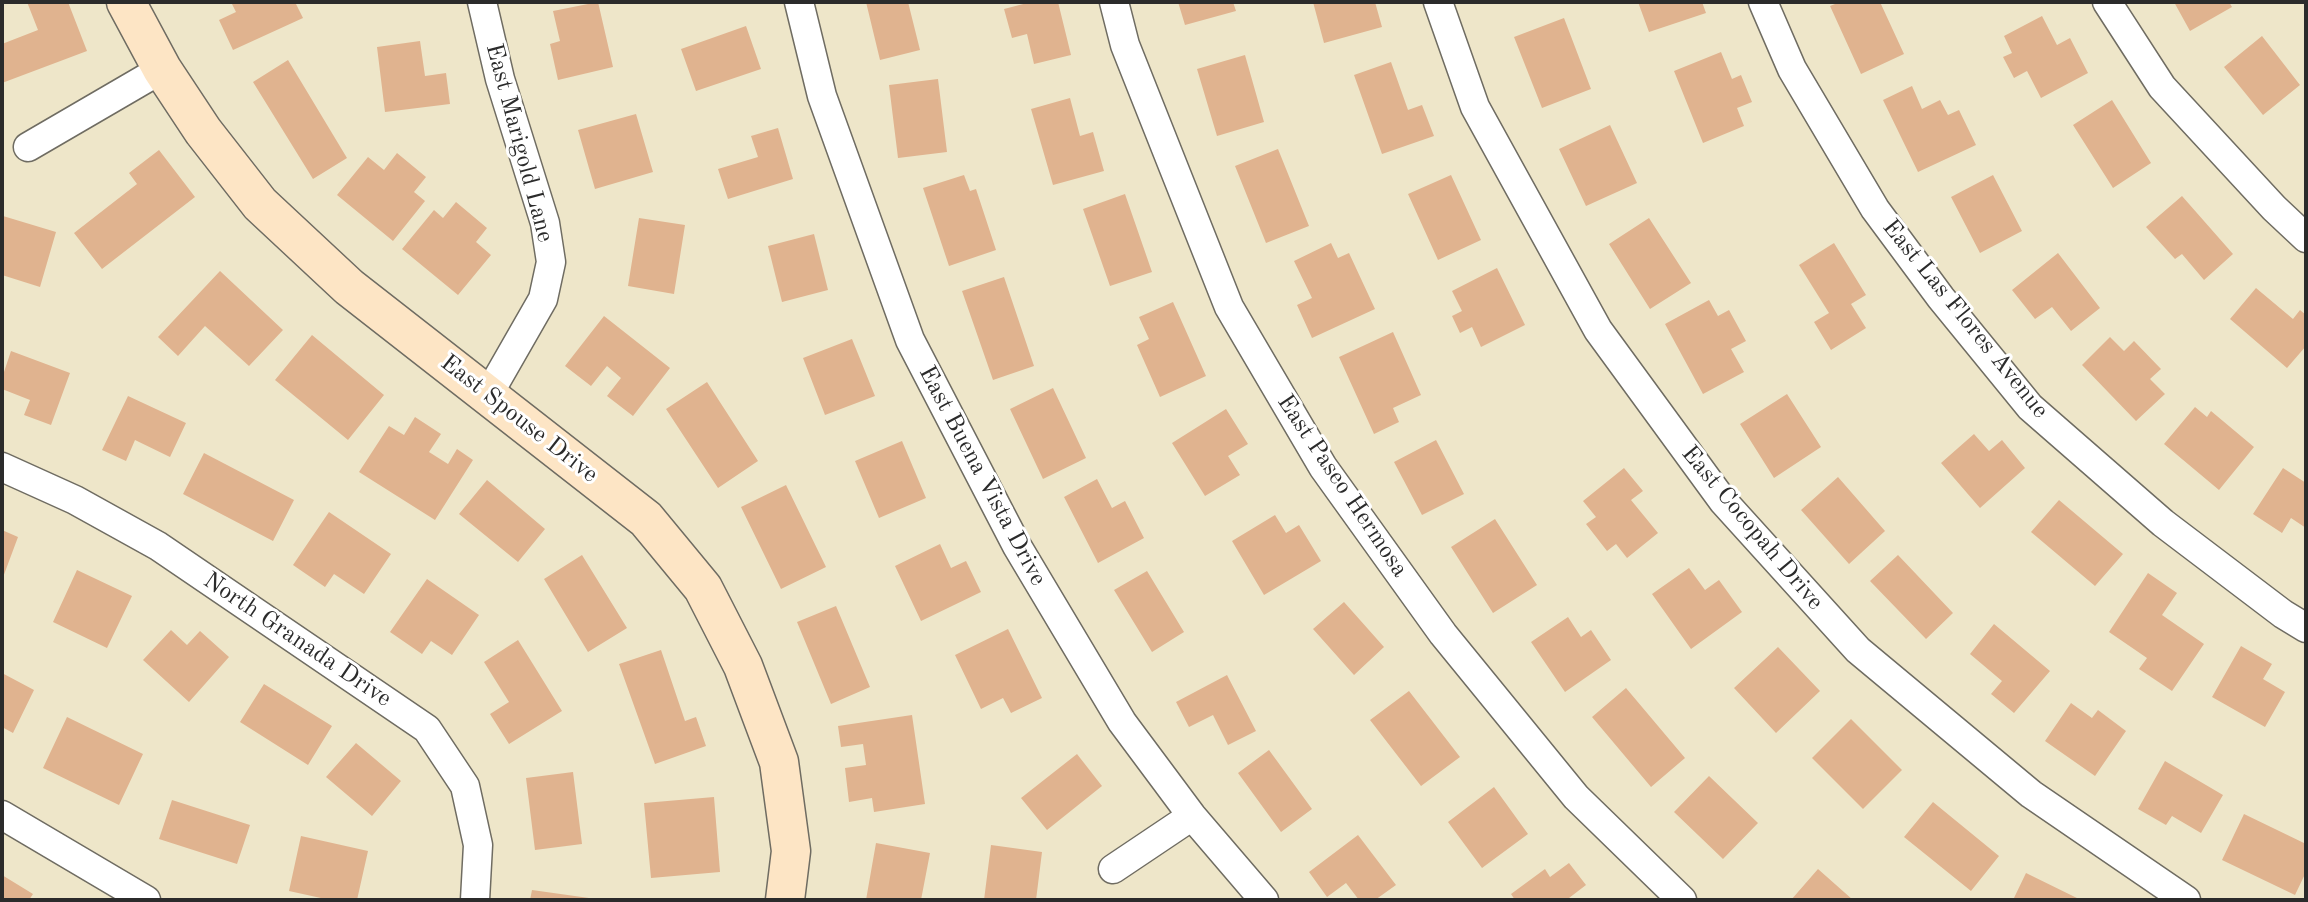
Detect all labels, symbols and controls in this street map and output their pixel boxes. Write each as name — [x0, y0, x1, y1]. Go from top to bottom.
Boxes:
street label: East Marigold Lane — [479, 40, 559, 246]
street label: East Las Flores Avenue — [1876, 214, 2054, 424]
street label: East Spouse Drive — [435, 349, 603, 489]
street label: East Buena Vista Drive — [912, 361, 1052, 591]
street label: East Paseo Hermosa — [1270, 389, 1414, 583]
street label: East Cocopah Drive — [1675, 440, 1829, 616]
street label: North Granada Drive — [197, 566, 397, 714]

